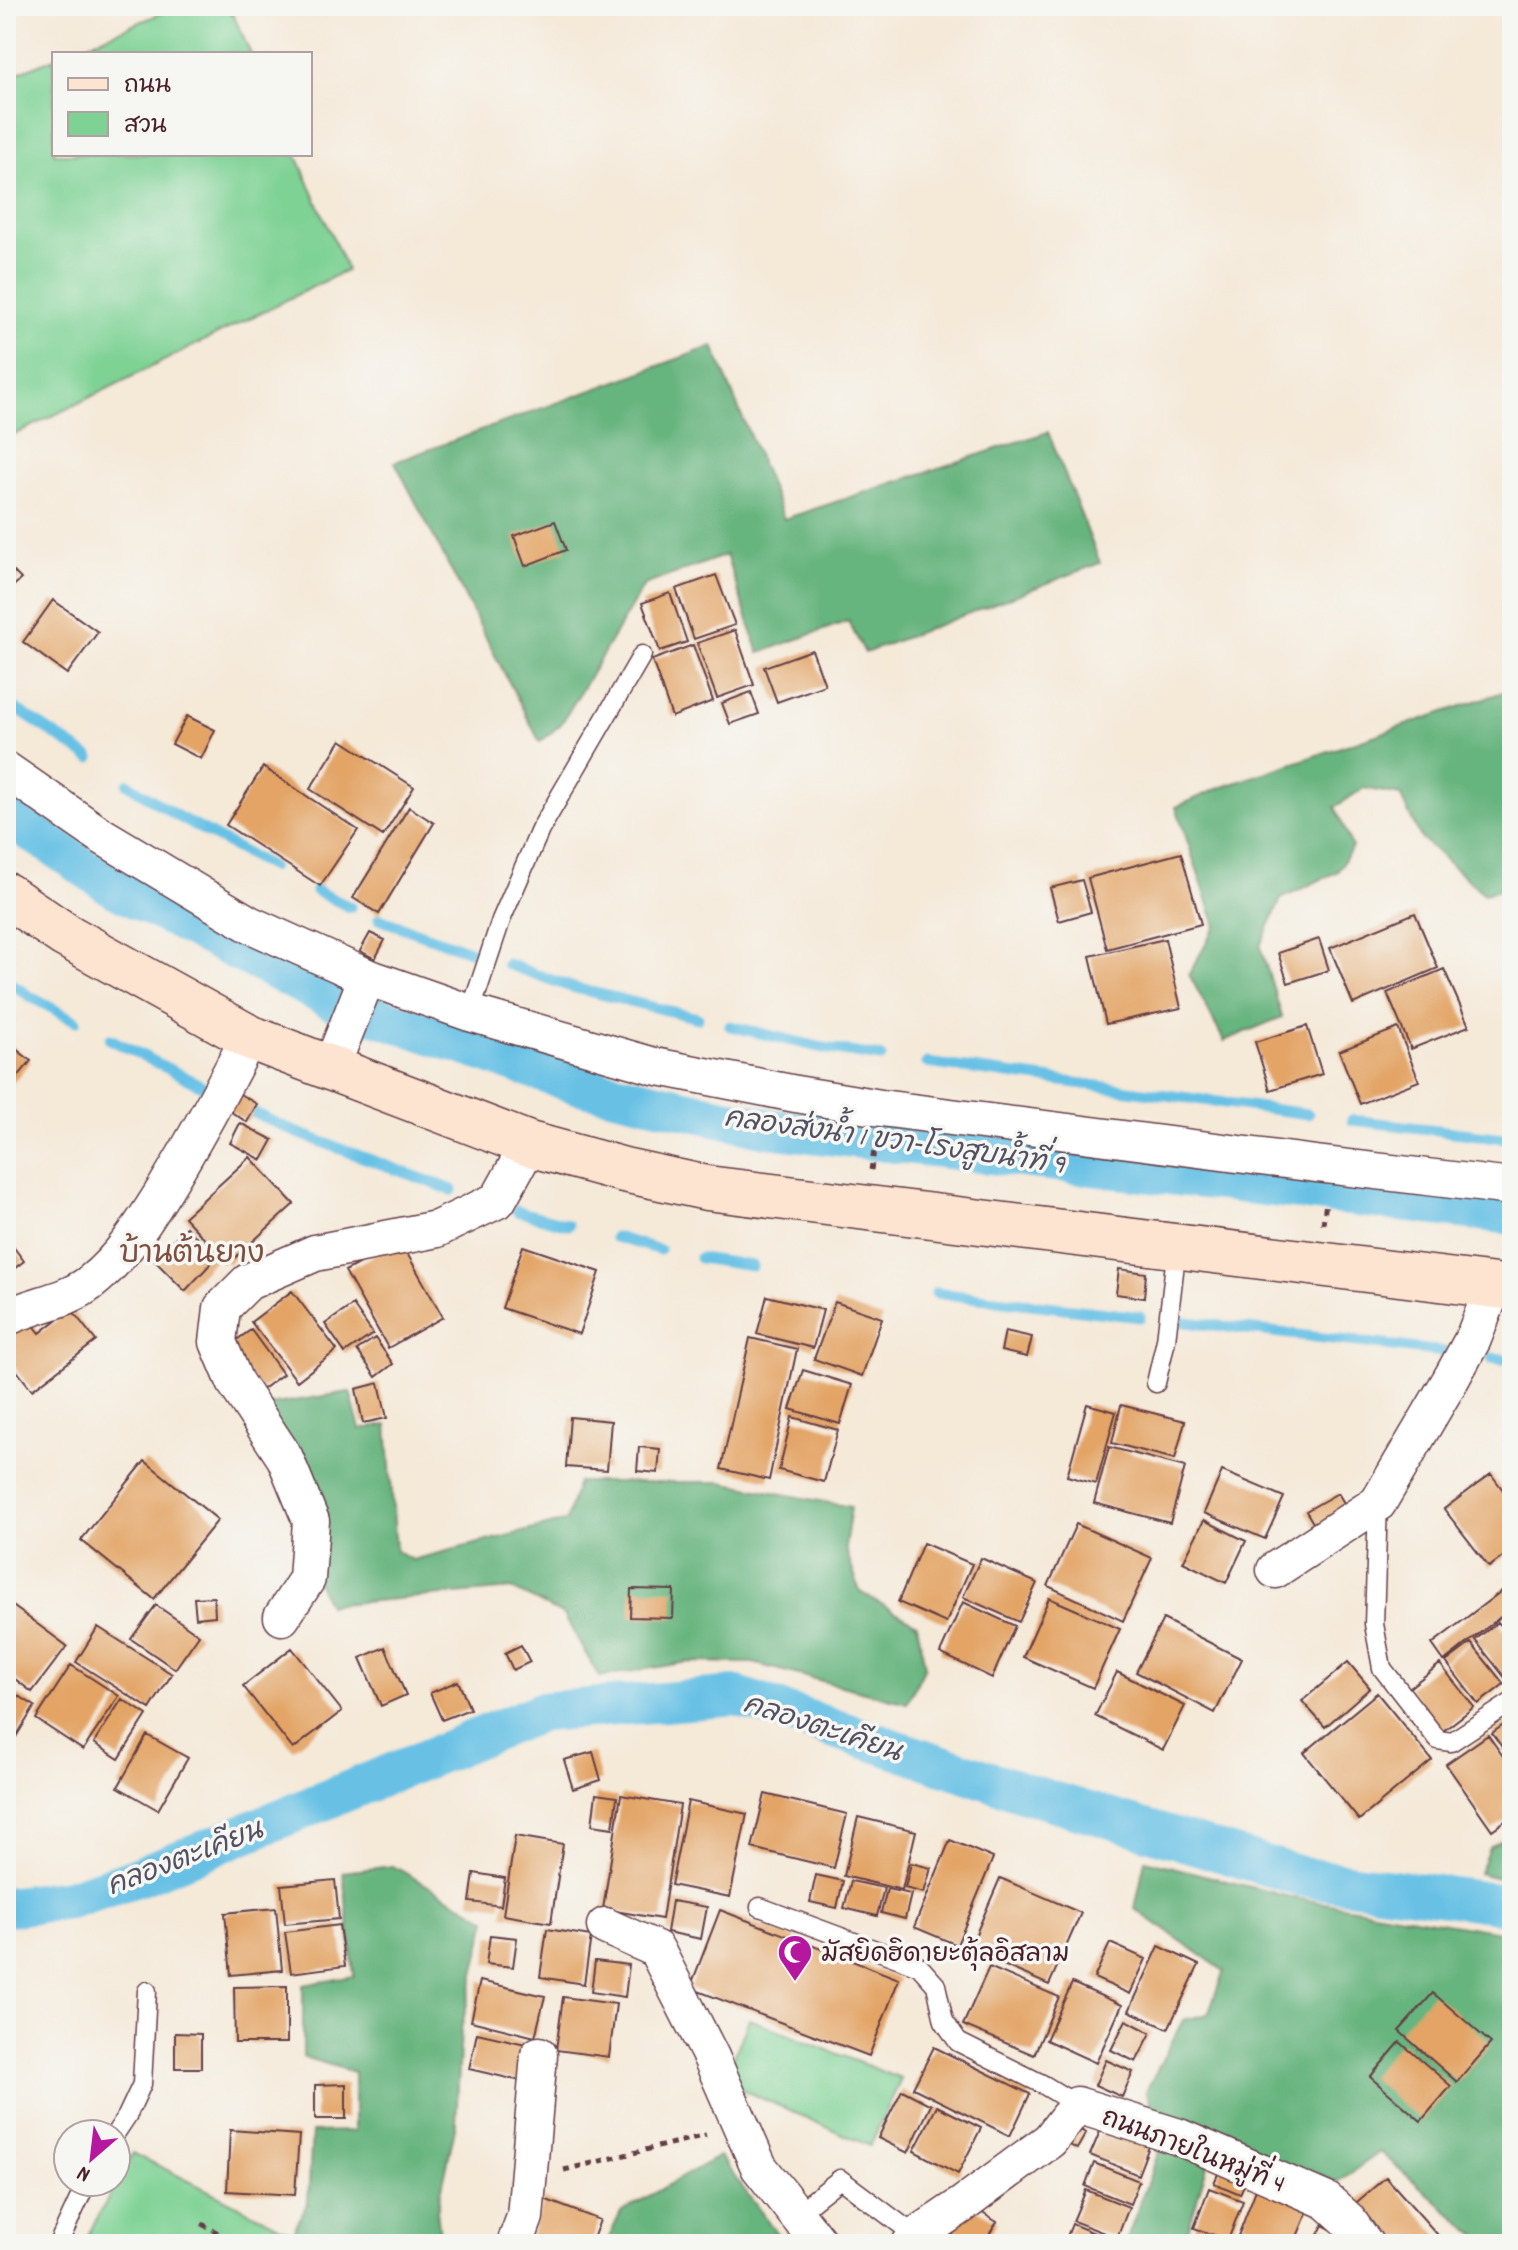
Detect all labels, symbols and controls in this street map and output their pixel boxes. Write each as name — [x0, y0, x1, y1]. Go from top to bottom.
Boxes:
legend — [52, 52, 312, 156]
text: ถนน — [124, 70, 171, 104]
text: สวน — [124, 110, 167, 144]
water label: คลองส่งน้ำ 1 ขวา-โรงสูบน้ำที่ 9 — [721, 1090, 1070, 1188]
district label: บ้านต้นยาง — [120, 1233, 264, 1278]
water label: คลองตะเคียน — [737, 1684, 908, 1776]
water label: คลองตะเคียน — [101, 1810, 271, 1909]
mosque icon: มัสยิดฮิดายะตุ้ลอิสลาม — [776, 1933, 814, 1983]
place label: มัสยิดฮิดายะตุ้ลอิสลาม — [821, 1936, 1069, 1974]
street label: ถนนภายในหมู่ที่ 4 — [1096, 2092, 1293, 2204]
north arrow — [52, 2118, 132, 2198]
text: N — [72, 2156, 96, 2189]

